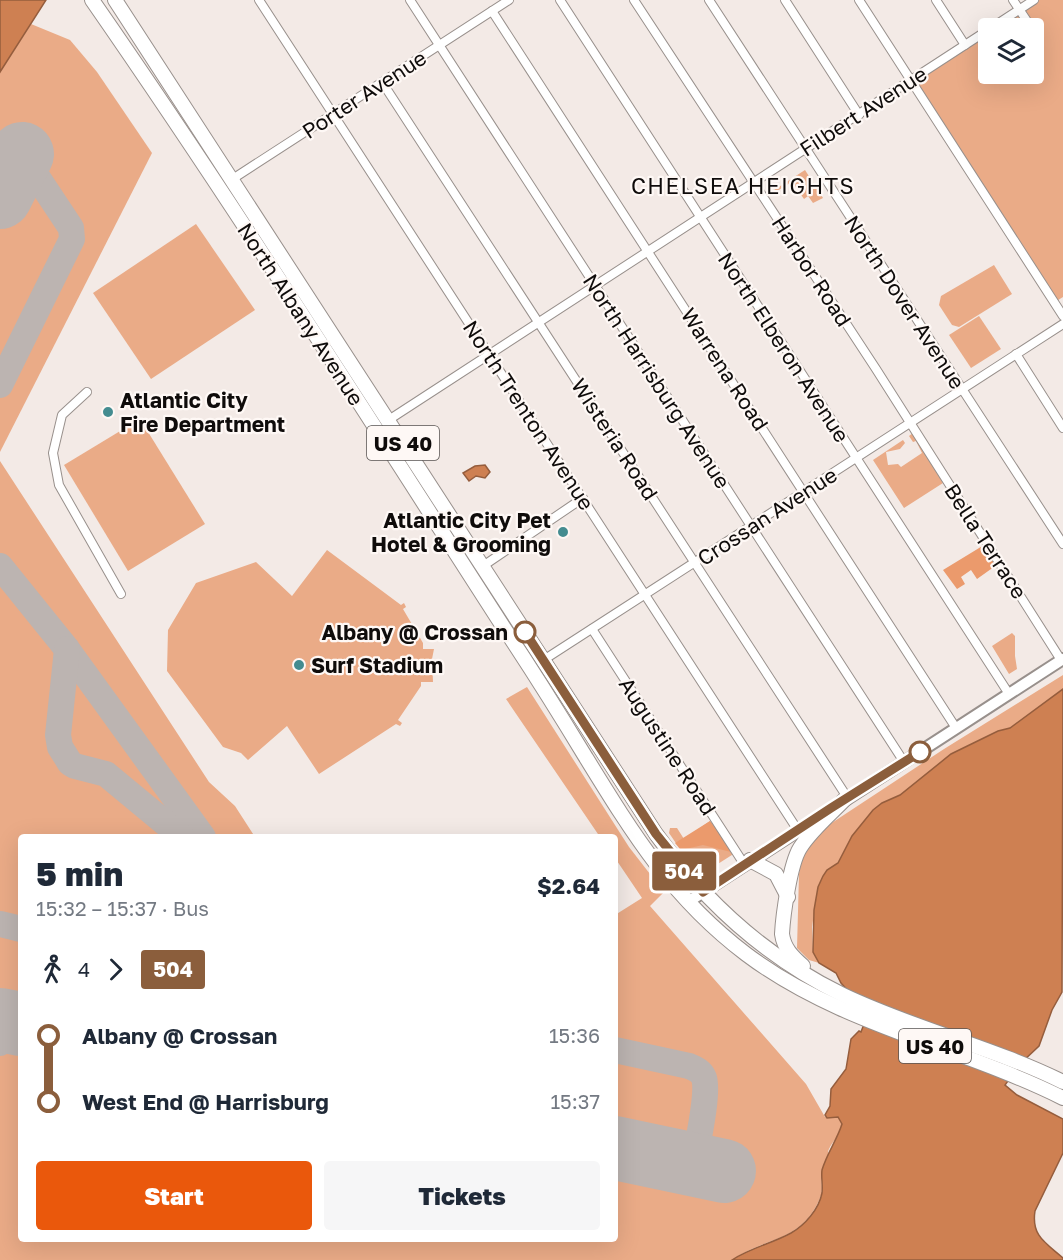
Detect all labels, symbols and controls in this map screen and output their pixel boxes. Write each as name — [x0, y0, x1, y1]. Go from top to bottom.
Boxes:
map controls — [978, 18, 1044, 84]
button: layers — [978, 18, 1044, 84]
street label: Porter Avenue — [297, 44, 431, 144]
street label: Filbert Avenue — [795, 60, 931, 162]
district label: CHELSEA HEIGHTS — [631, 172, 855, 199]
street label: North Dover Avenue — [839, 210, 971, 394]
street label: Harbor Road — [767, 211, 857, 331]
street label: North Albany Avenue — [232, 218, 370, 410]
street label: North Elberon Avenue — [713, 247, 855, 447]
street label: North Harrisburg Avenue — [578, 269, 736, 493]
street label: Warrena Road — [676, 303, 774, 435]
street label: North Trenton Avenue — [458, 315, 600, 515]
street label: Wisteria Road — [566, 373, 664, 505]
place label: Atlantic City Fire Department — [120, 387, 285, 437]
marker: Atlantic City Fire Department — [101, 405, 115, 419]
road number: US 40 — [367, 426, 439, 460]
street label: Crossan Avenue — [692, 461, 842, 571]
street label: Bella Terrace — [939, 479, 1033, 603]
place label: Atlantic City Pet Hotel & Grooming — [371, 507, 551, 557]
marker: Atlantic City Pet Hotel & Grooming — [556, 525, 570, 539]
place label: Albany @ Crossan — [322, 619, 508, 645]
marker: Albany @ Crossan — [514, 621, 536, 643]
place label: Surf Stadium — [311, 652, 443, 678]
marker: Surf Stadium — [292, 658, 306, 672]
street label: Augustine Road — [614, 672, 722, 820]
unlabelled marker — [909, 741, 931, 763]
line badge: 504 — [650, 852, 718, 890]
text: 5 min — [36, 854, 123, 893]
text: 504 — [664, 858, 704, 884]
text: $2.64 — [537, 872, 600, 899]
text: 15:32 – 15:37 · Bus — [36, 896, 209, 920]
icon: walk — [36, 953, 69, 986]
icon: forward — [99, 953, 132, 986]
text: 504 — [153, 956, 193, 982]
text: 4 — [78, 957, 90, 981]
text: Albany @ Crossan — [82, 1022, 277, 1049]
text: 15:36 — [549, 1023, 600, 1047]
road number: US 40 — [899, 1029, 971, 1063]
text: West End @ Harrisburg — [82, 1088, 329, 1115]
text: 15:37 — [550, 1089, 600, 1113]
button: Start — [36, 1161, 312, 1230]
button: Tickets — [324, 1161, 600, 1230]

